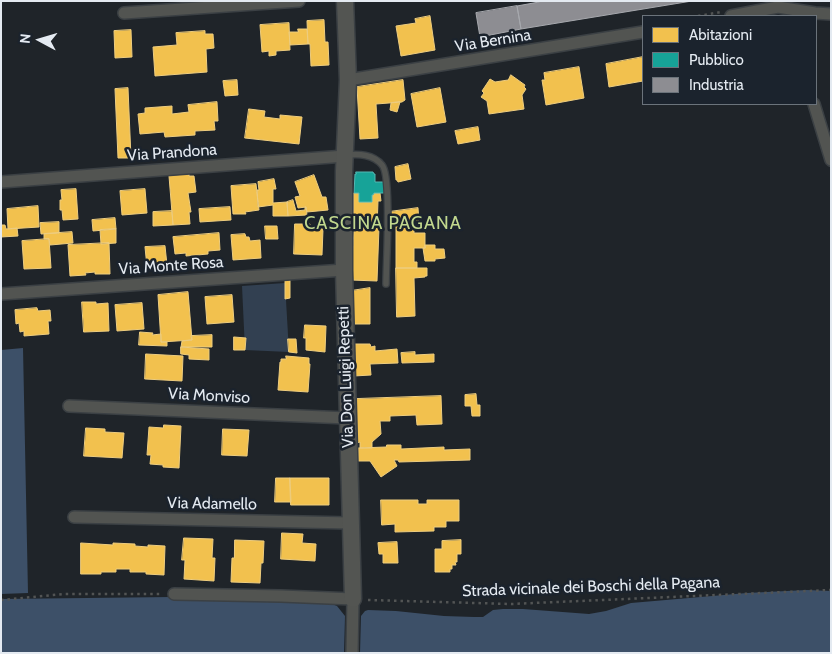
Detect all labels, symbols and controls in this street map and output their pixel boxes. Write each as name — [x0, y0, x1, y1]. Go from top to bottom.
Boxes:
north arrow — [15, 15, 65, 65]
legend — [642, 15, 817, 105]
street label: Via Bernina — [454, 26, 532, 56]
text: Abitazioni — [689, 26, 752, 44]
text: N — [16, 33, 35, 44]
text: Pubblico — [689, 51, 744, 69]
text: Industria — [689, 76, 744, 94]
street label: Via Prandona — [126, 140, 218, 166]
district label: CASCINA PAGANA — [302, 213, 464, 235]
street label: Via Monte Rosa — [118, 253, 224, 279]
street label: Via Don Luigi Repetti — [334, 306, 358, 448]
street label: Via Monviso — [167, 384, 251, 408]
street label: Via Adamello — [167, 494, 257, 514]
street label: Strada vicinale dei Boschi della Pagana — [462, 573, 720, 601]

